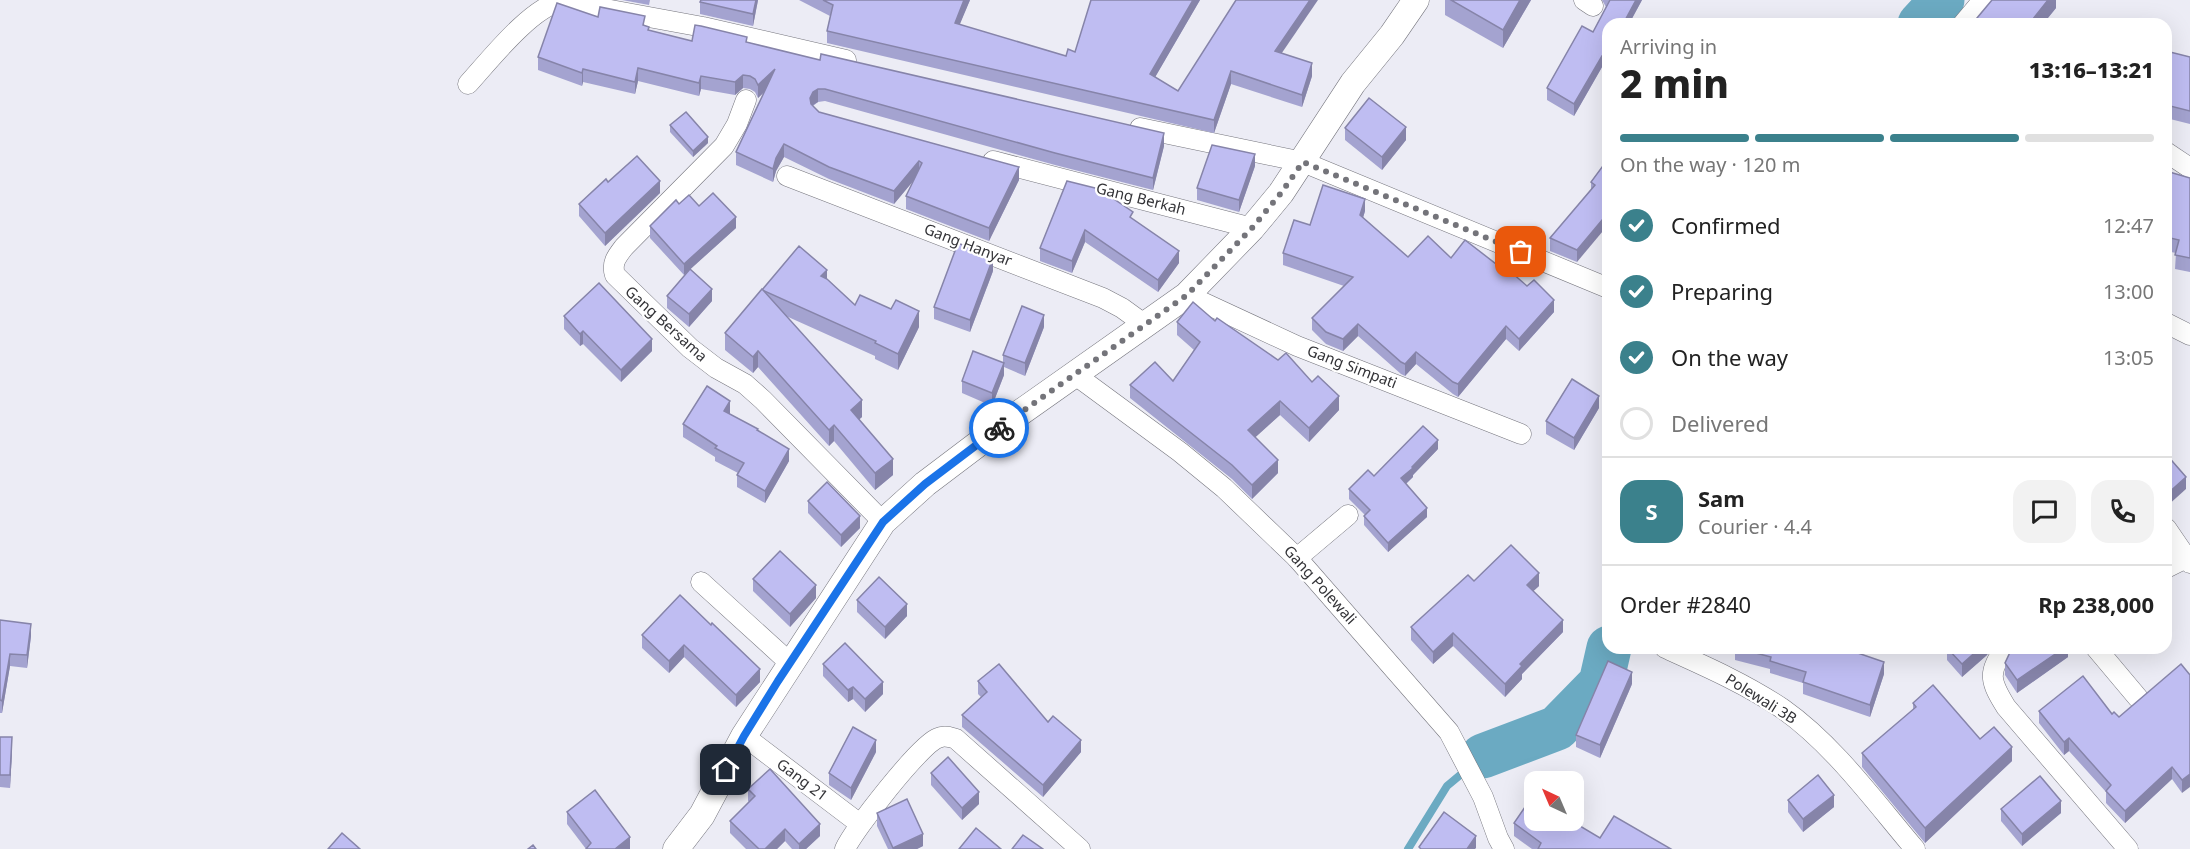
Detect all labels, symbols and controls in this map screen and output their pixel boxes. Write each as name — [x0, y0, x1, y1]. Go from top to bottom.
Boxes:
text: Arriving in — [1620, 33, 1717, 60]
text: 13:16–13:21 — [2029, 54, 2154, 84]
text: 2 min — [1620, 56, 1729, 109]
text: On the way · 120 m — [1620, 151, 1800, 178]
street label: Gang Berkah — [1094, 177, 1188, 219]
icon: check — [1620, 209, 1653, 242]
text: Confirmed — [1671, 210, 1781, 240]
text: 12:47 — [2103, 212, 2154, 239]
street label: Gang Hanyar — [921, 218, 1015, 270]
pin — [1495, 226, 1546, 277]
icon: bag — [1504, 235, 1537, 268]
icon: check — [1620, 275, 1653, 308]
text: Preparing — [1671, 276, 1773, 306]
text: 13:00 — [2103, 278, 2154, 305]
street label: Gang Bersama — [621, 281, 712, 366]
street label: Gang Simpati — [1305, 340, 1400, 392]
icon: check — [1620, 341, 1653, 374]
text: On the way — [1671, 342, 1788, 372]
text: 13:05 — [2103, 344, 2154, 371]
courier — [969, 398, 1029, 458]
text: Delivered — [1671, 408, 1769, 438]
icon: bike — [983, 412, 1016, 445]
button: chat — [2013, 480, 2076, 543]
button: phone — [2091, 480, 2154, 543]
text: Sam — [1698, 483, 1745, 513]
text: S — [1645, 496, 1658, 526]
text: Courier · 4.4 — [1698, 513, 1812, 540]
street label: Gang Polewali — [1280, 541, 1362, 628]
text: Order #2840 — [1620, 589, 1751, 619]
text: Rp 238,000 — [2038, 589, 2154, 619]
street label: Polewali 3B — [1722, 668, 1801, 728]
pin — [700, 744, 751, 795]
icon: home — [709, 753, 742, 786]
street label: Gang 21 — [773, 753, 832, 805]
north arrow — [1524, 771, 1584, 831]
map controls — [1524, 771, 1584, 831]

